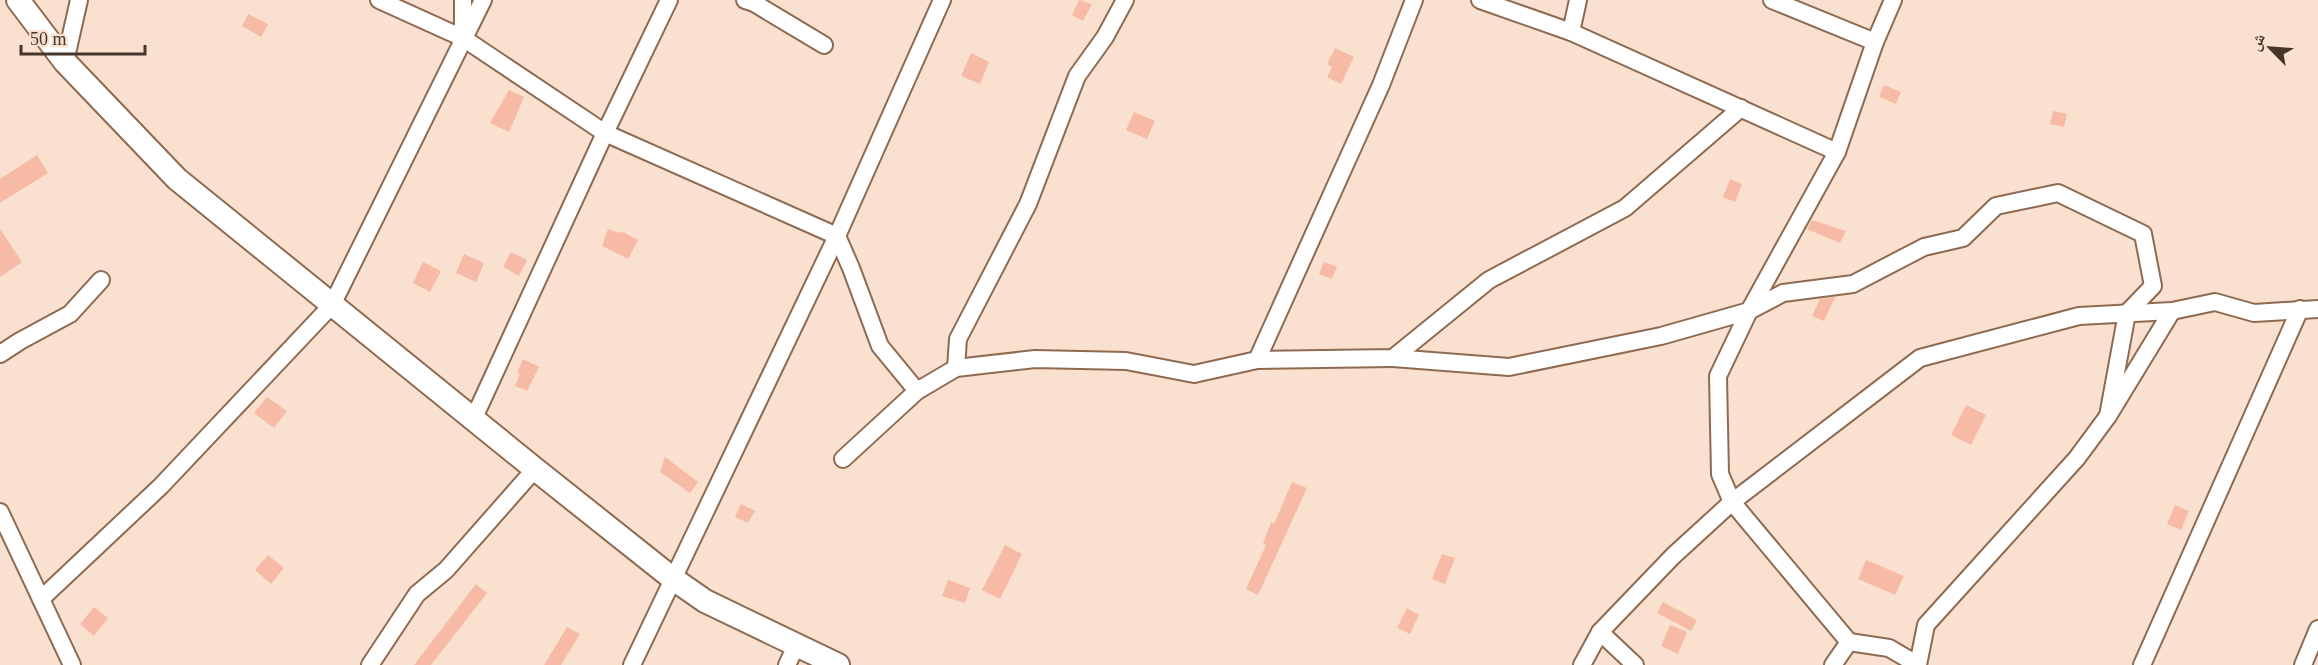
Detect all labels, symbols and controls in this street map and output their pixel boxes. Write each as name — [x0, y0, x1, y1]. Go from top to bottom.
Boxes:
scale bar — [21, 18, 146, 56]
north arrow — [2240, 18, 2300, 78]
text: 50 m — [30, 29, 67, 49]
text: ش — [2246, 31, 2269, 54]

